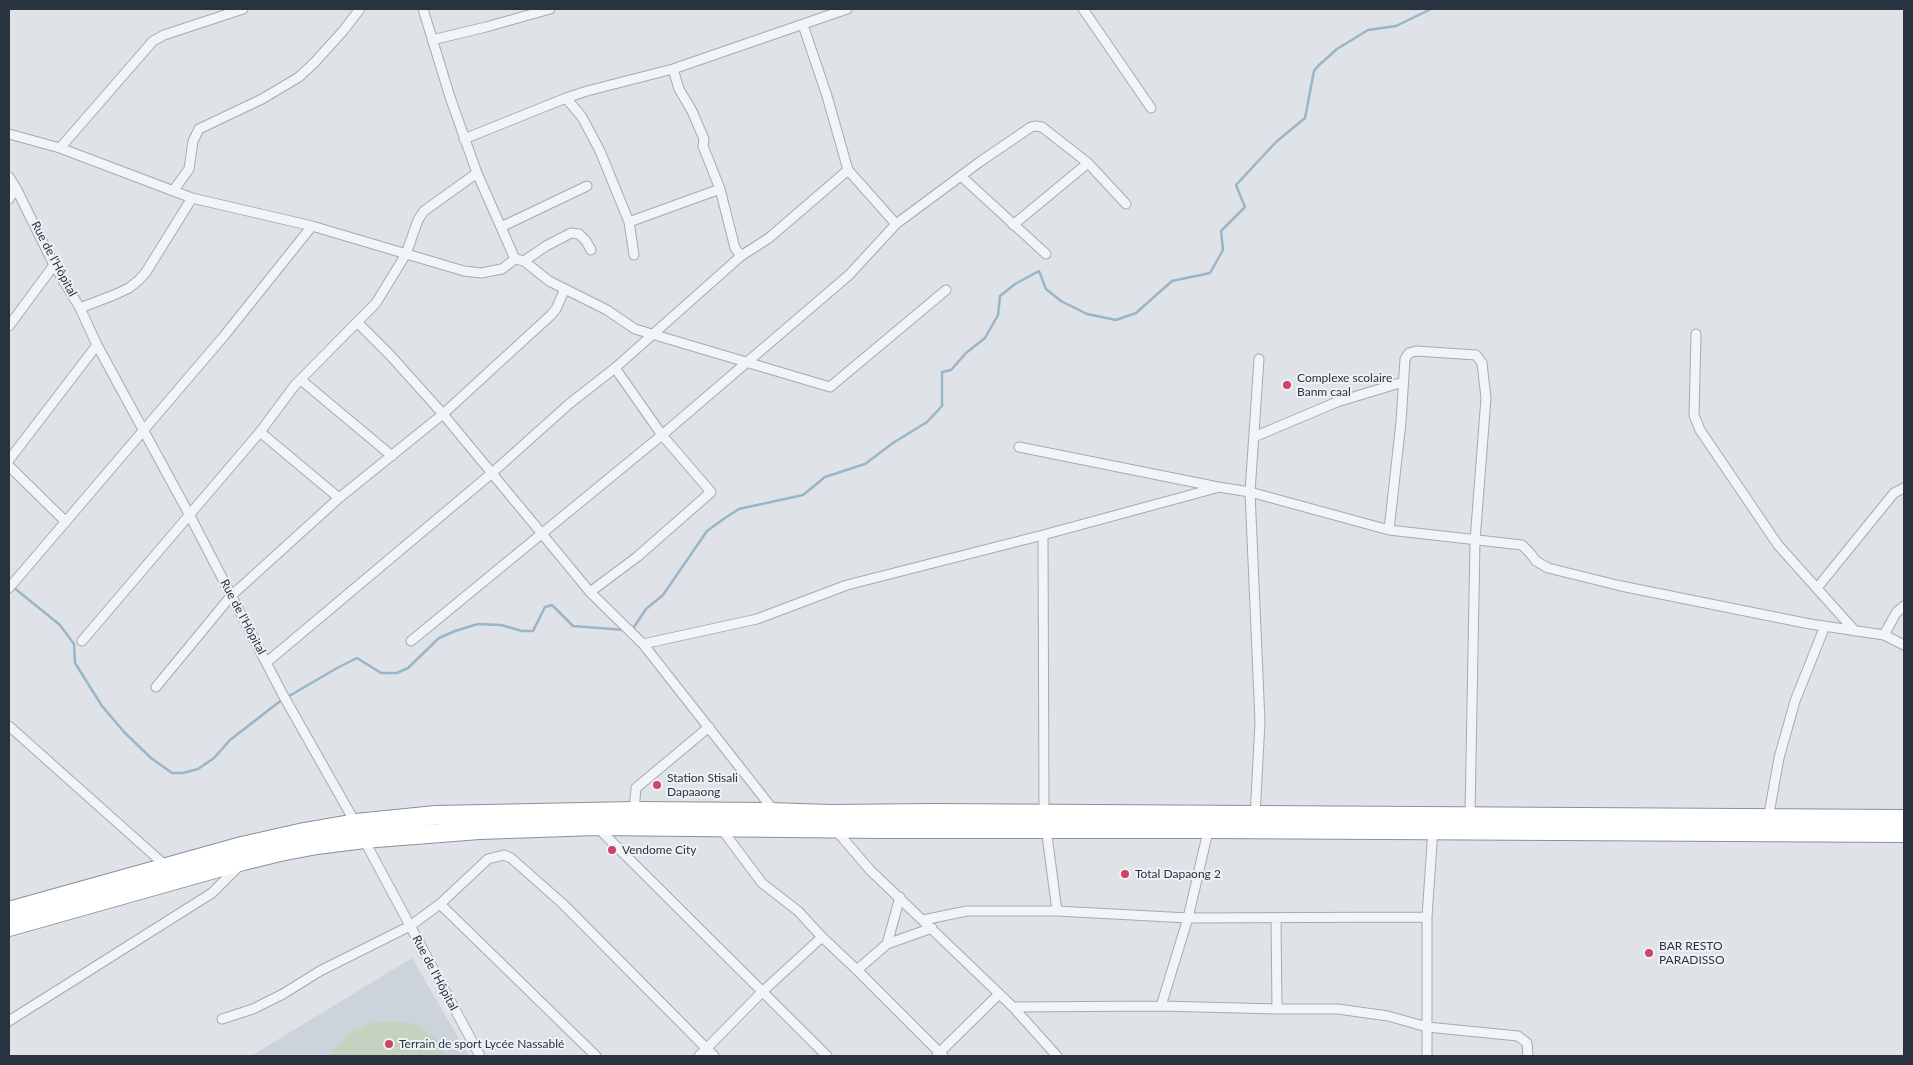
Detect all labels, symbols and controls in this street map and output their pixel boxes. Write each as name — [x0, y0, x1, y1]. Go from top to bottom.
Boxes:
street label: Rue de l'Hôpital — [28, 219, 80, 299]
place label: Complexe scolaire Banm caal — [1297, 371, 1392, 399]
marker: Complexe scolaire Banm caal — [1281, 379, 1293, 391]
street label: Rue de l'Hôpital — [217, 577, 269, 657]
place label: Station Stisali Dapaaong — [667, 771, 738, 799]
marker: Station Stisali Dapaaong — [651, 779, 663, 791]
place label: Vendome City — [622, 843, 696, 857]
marker: Vendome City — [606, 844, 618, 856]
place label: Total Dapaong 2 — [1135, 867, 1221, 881]
marker: Total Dapaong 2 — [1119, 868, 1131, 880]
street label: Rue de l'Hôpital — [409, 933, 461, 1013]
place label: BAR RESTO PARADISSO — [1659, 939, 1724, 967]
marker: BAR RESTO PARADISSO — [1643, 947, 1655, 959]
place label: Terrain de sport Lycée Nassablé — [399, 1037, 564, 1051]
marker: Terrain de sport Lycée Nassablé — [383, 1038, 395, 1050]

